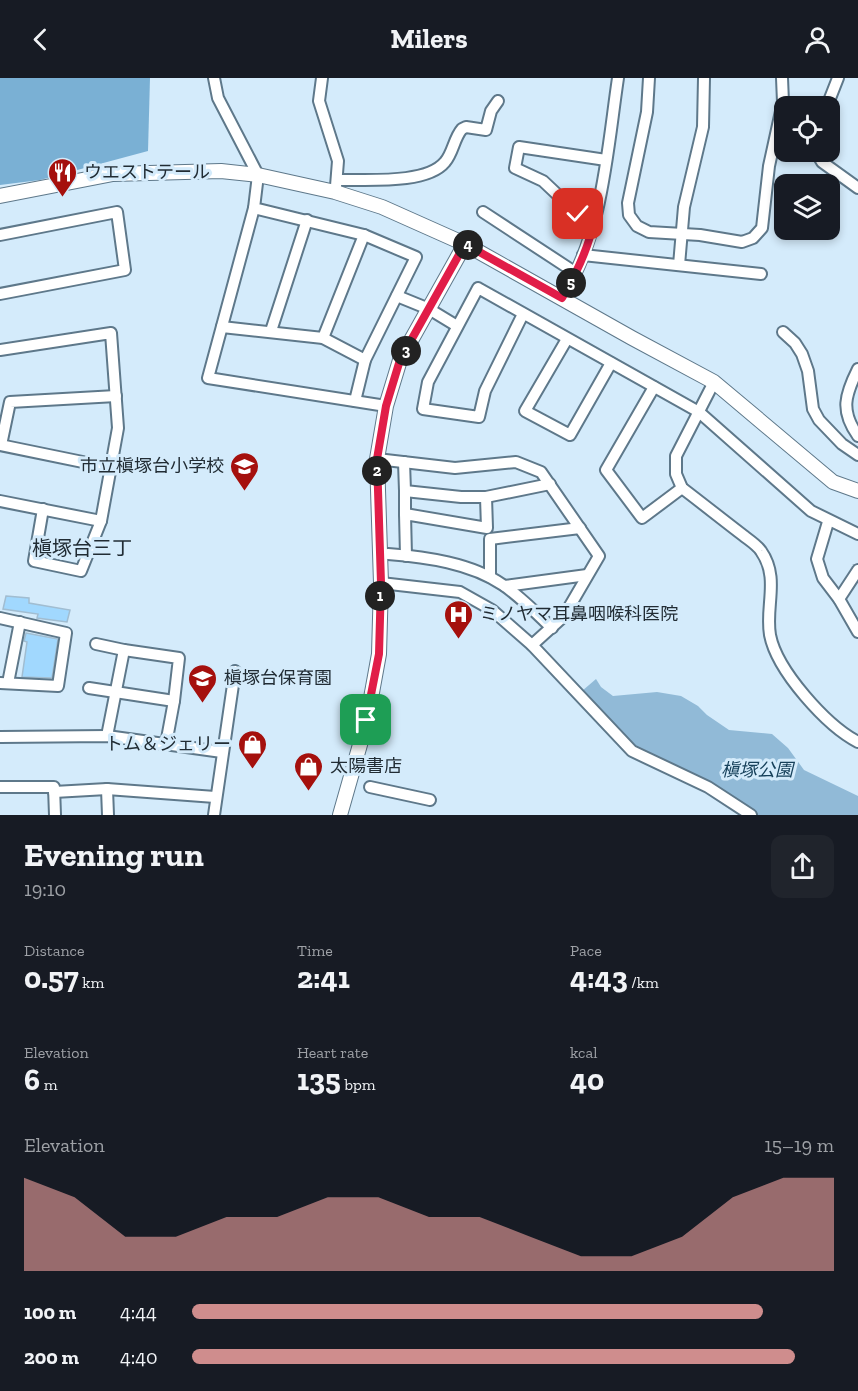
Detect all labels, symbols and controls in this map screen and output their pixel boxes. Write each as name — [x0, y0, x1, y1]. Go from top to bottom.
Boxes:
icon: back — [24, 23, 57, 56]
text: Milers — [390, 23, 468, 55]
icon: person — [801, 23, 834, 56]
map controls — [774, 96, 840, 240]
button: locate — [774, 96, 840, 162]
restaurant icon: ウエストテール — [47, 156, 79, 198]
place label: ウエストテール — [84, 161, 210, 183]
button: layers — [774, 174, 840, 240]
pin — [552, 188, 603, 239]
icon: check — [561, 197, 594, 230]
pin: 4 — [453, 230, 483, 260]
text: 4 — [463, 235, 473, 254]
pin: 5 — [556, 268, 586, 298]
text: 5 — [567, 273, 575, 292]
pin: 3 — [391, 336, 421, 366]
text: 3 — [402, 341, 410, 360]
school or university icon: 市立槇塚台小学校 — [229, 450, 261, 492]
place label: 市立槇塚台小学校 — [80, 455, 224, 477]
pin: 2 — [362, 456, 392, 486]
text: 2 — [373, 461, 381, 480]
district label: 槇塚台三丁 — [32, 536, 132, 560]
pin: 1 — [365, 581, 395, 611]
text: 1 — [377, 586, 383, 605]
hospital icon: ミノヤマ耳鼻咽喉科医院 — [443, 598, 475, 640]
place label: ミノヤマ耳鼻咽喉科医院 — [480, 603, 678, 625]
school or university icon: 槇塚台保育園 — [187, 662, 219, 704]
place label: 槇塚台保育園 — [224, 667, 332, 689]
pin — [340, 694, 391, 745]
icon: arrive — [349, 703, 382, 736]
shop icon: トム＆ジェリー — [236, 728, 268, 770]
place label: トム＆ジェリー — [105, 733, 231, 755]
shop icon: 太陽書店 — [293, 750, 325, 792]
place label: 太陽書店 — [330, 755, 402, 777]
park label: 槇塚公園 — [721, 759, 796, 781]
text: Evening run — [24, 835, 204, 874]
button: share — [771, 835, 834, 898]
text: 19:10 — [24, 877, 66, 901]
text: Distance — [24, 941, 85, 960]
text: Time — [297, 941, 333, 960]
text: Pace — [570, 941, 602, 960]
text: 0.57 — [24, 960, 79, 996]
text: 2:41 — [297, 960, 350, 996]
text: 4:43 — [570, 960, 628, 996]
text: km — [79, 973, 104, 992]
text: /km — [628, 973, 659, 992]
text: Elevation — [24, 1043, 89, 1062]
text: Heart rate — [297, 1043, 368, 1062]
text: kcal — [570, 1043, 597, 1062]
text: 6 — [24, 1062, 40, 1098]
text: 135 — [297, 1062, 341, 1098]
text: 40 — [570, 1062, 604, 1098]
text: m — [40, 1075, 58, 1094]
text: bpm — [341, 1075, 376, 1094]
text: Elevation — [24, 1133, 105, 1157]
text: 15–19 m — [764, 1133, 834, 1157]
text: 100 m — [24, 1300, 76, 1324]
text: 4:44 — [120, 1300, 157, 1324]
text: 200 m — [24, 1345, 79, 1369]
text: 4:40 — [120, 1345, 158, 1369]

